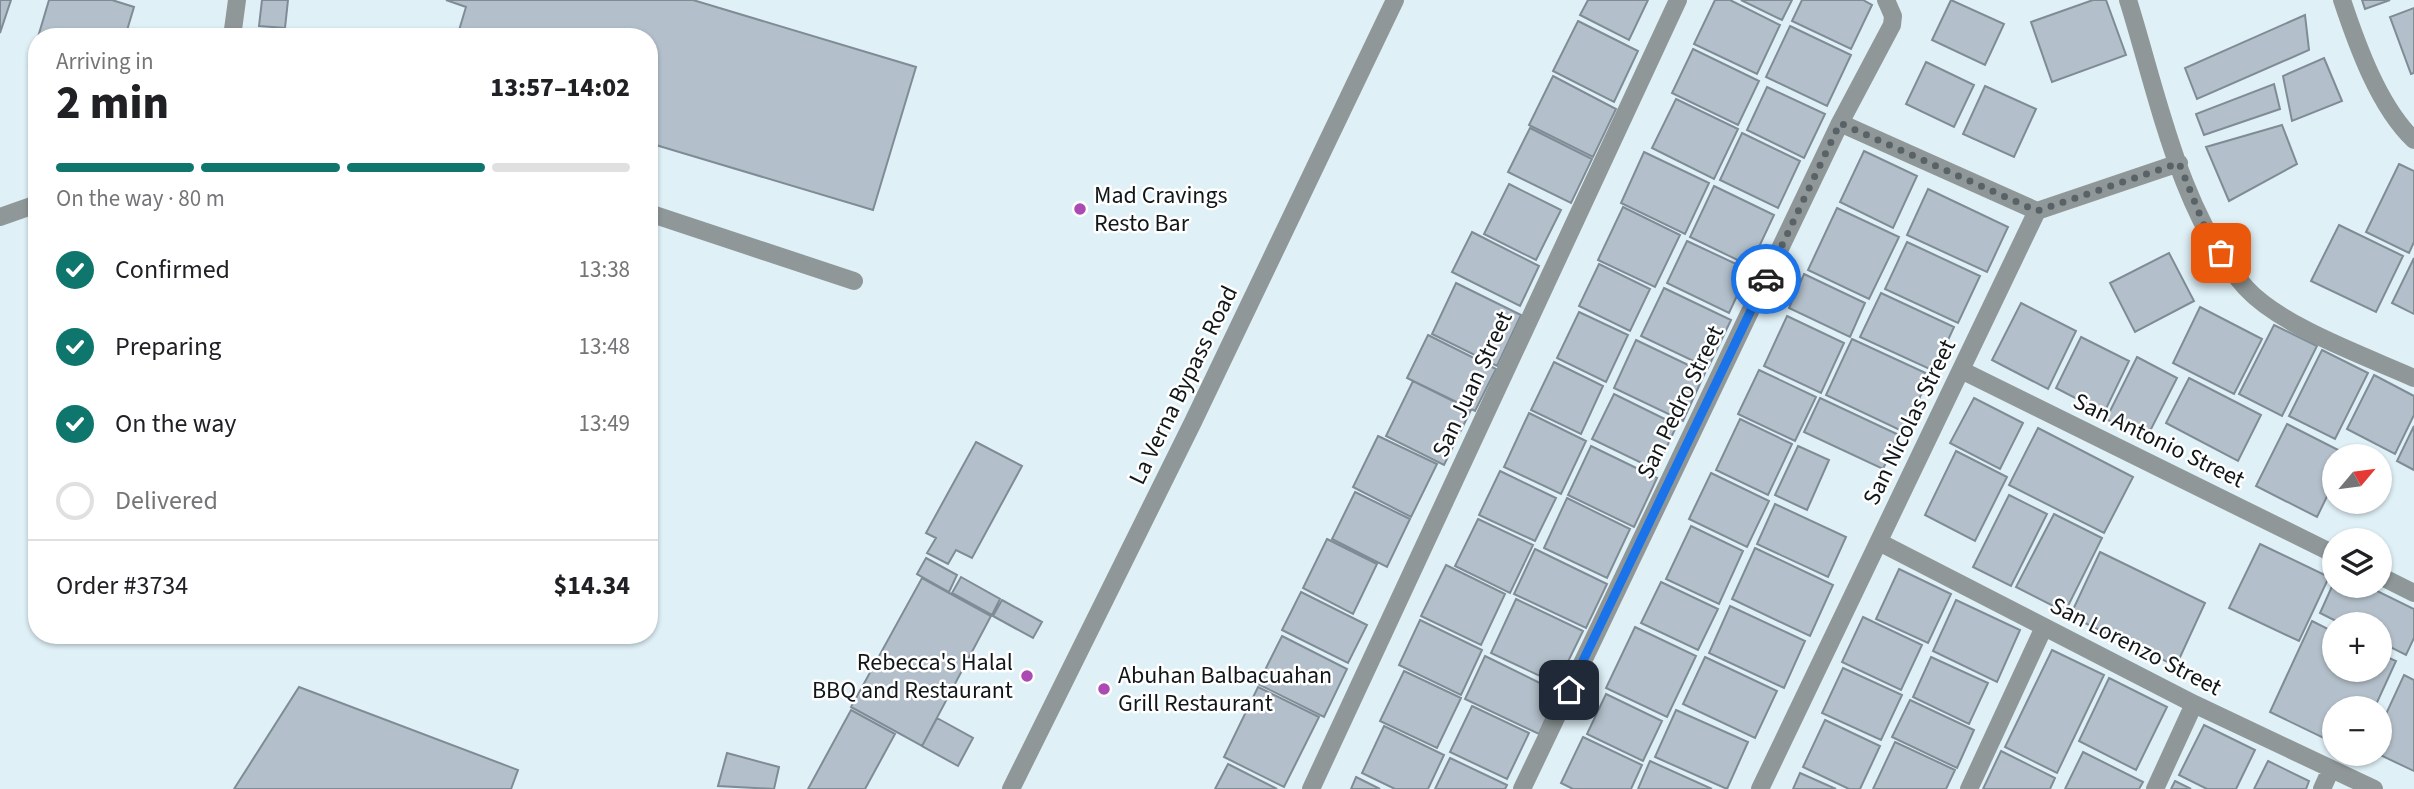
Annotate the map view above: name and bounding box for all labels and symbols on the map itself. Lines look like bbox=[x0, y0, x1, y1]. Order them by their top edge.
place label: Mad Cravings Resto Bar bbox=[1094, 178, 1228, 241]
marker: Mad Cravings Resto Bar bbox=[1072, 201, 1088, 217]
pin bbox=[2191, 223, 2251, 283]
courier bbox=[1731, 244, 1801, 314]
street label: La Verna Bypass Road bbox=[1120, 280, 1247, 491]
street label: San Juan Street bbox=[1423, 305, 1522, 463]
street label: San Pedro Street bbox=[1628, 319, 1733, 485]
street label: San Nicolas Street bbox=[1854, 333, 1965, 511]
street label: San Antonio Street bbox=[2067, 384, 2250, 497]
north arrow bbox=[2322, 444, 2392, 514]
street label: San Lorenzo Street bbox=[2044, 588, 2228, 705]
place label: Rebecca's Halal BBQ and Restaurant bbox=[812, 645, 1013, 708]
place label: Abuhan Balbacuahan Grill Restaurant bbox=[1118, 658, 1332, 721]
pin bbox=[1539, 660, 1599, 720]
marker: Rebecca's Halal BBQ and Restaurant bbox=[1019, 668, 1035, 684]
marker: Abuhan Balbacuahan Grill Restaurant bbox=[1096, 681, 1112, 697]

